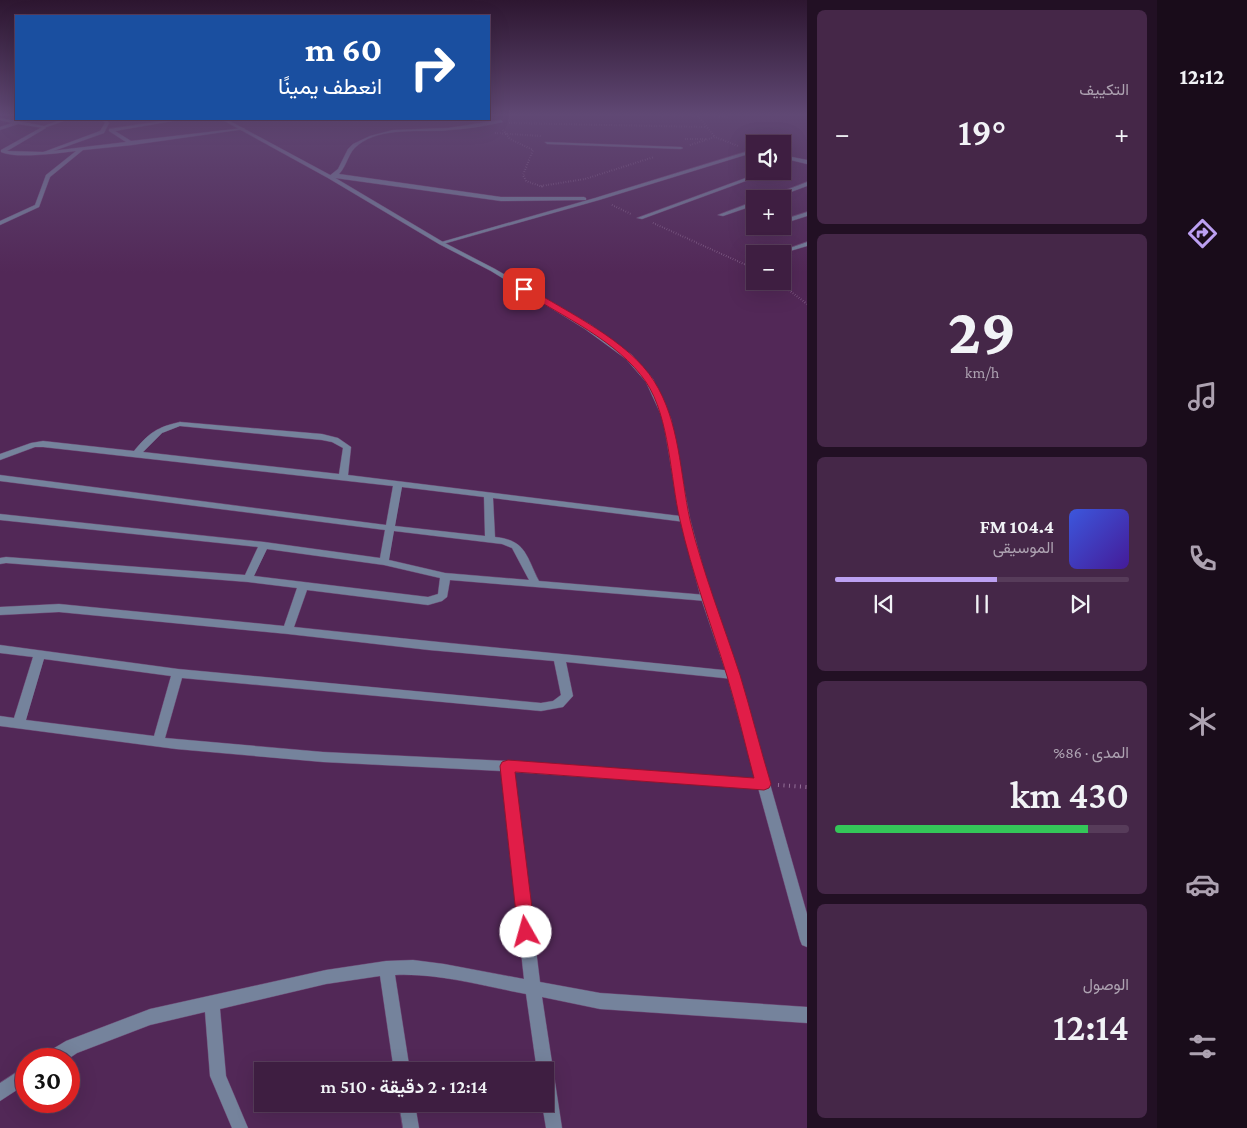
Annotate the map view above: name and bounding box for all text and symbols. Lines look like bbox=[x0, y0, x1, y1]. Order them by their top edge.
text: 60 m bbox=[305, 30, 382, 69]
icon: right bbox=[400, 35, 465, 100]
text: 12:12 bbox=[1180, 64, 1225, 89]
text: انعطف يمينًا bbox=[278, 74, 382, 99]
text: التكييف bbox=[1079, 81, 1129, 98]
text: 19° bbox=[958, 111, 1006, 153]
text: − bbox=[835, 118, 850, 149]
text: + bbox=[1114, 118, 1129, 149]
map controls bbox=[746, 135, 791, 290]
button: sound bbox=[746, 135, 791, 180]
button: + bbox=[746, 190, 791, 235]
icon: directions bbox=[1185, 216, 1220, 251]
button: − bbox=[746, 245, 791, 290]
pin bbox=[503, 268, 545, 310]
icon: arrive bbox=[510, 275, 538, 303]
text: 29 bbox=[948, 295, 1016, 367]
text: km/h bbox=[965, 364, 999, 381]
icon: music bbox=[1185, 379, 1220, 414]
text: 104.4 FM bbox=[980, 516, 1054, 537]
text: الموسيقى bbox=[993, 539, 1054, 556]
icon: phone bbox=[1185, 541, 1220, 576]
icon: previous bbox=[870, 590, 898, 618]
icon: pause bbox=[968, 590, 996, 618]
icon: next bbox=[1066, 590, 1094, 618]
icon: climate bbox=[1185, 704, 1220, 739]
text: المدى · 86% bbox=[1053, 744, 1129, 761]
text: 430 km bbox=[1010, 774, 1129, 816]
icon: car bbox=[1185, 867, 1220, 902]
position arrow bbox=[499, 905, 551, 957]
text: الوصول bbox=[1083, 976, 1129, 993]
text: 12:14 bbox=[1053, 1006, 1129, 1048]
icon: filters bbox=[1185, 1029, 1220, 1064]
speed limit sign: 30 bbox=[15, 1048, 80, 1113]
text: 12:14 · 2 دقيقة · 510 m bbox=[320, 1076, 488, 1097]

